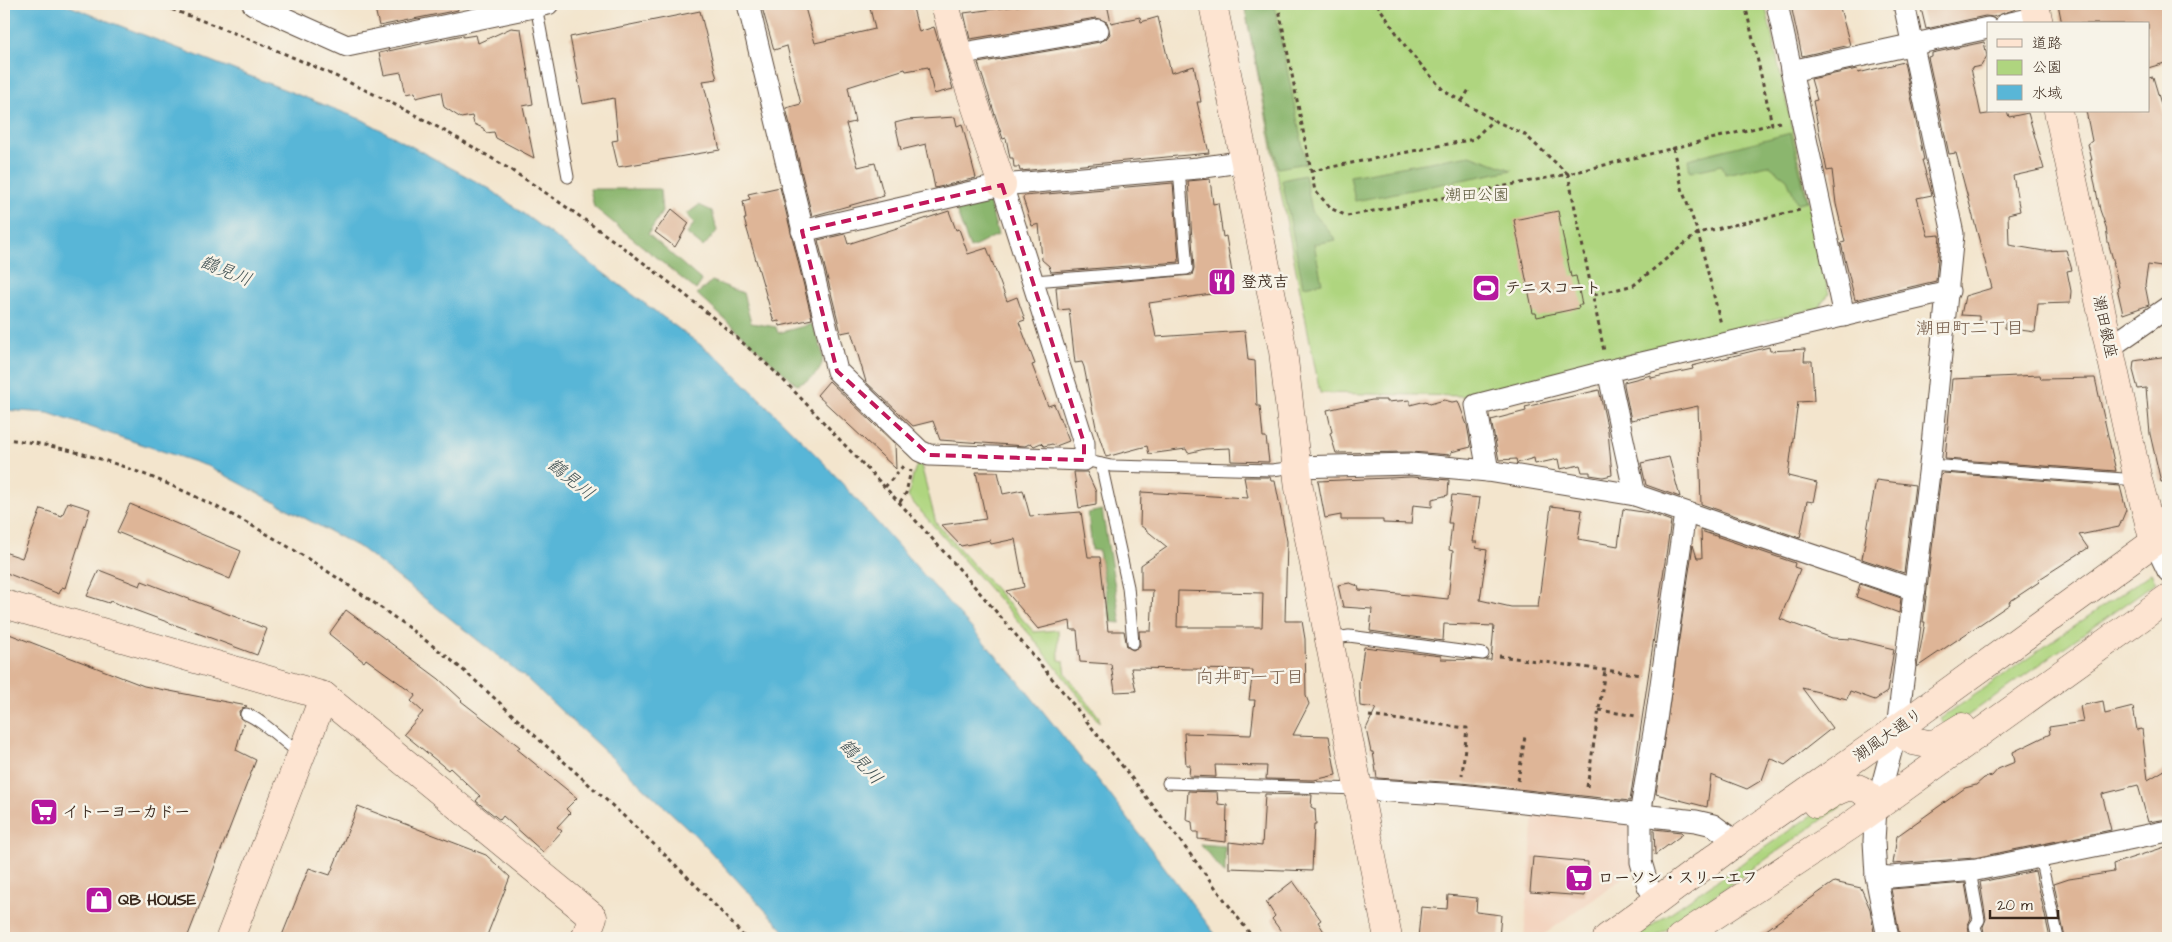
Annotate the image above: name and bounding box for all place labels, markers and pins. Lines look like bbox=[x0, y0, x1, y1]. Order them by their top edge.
restaurant icon: 登茂吉 bbox=[1207, 267, 1237, 297]
place label: 登茂吉 bbox=[1241, 271, 1289, 293]
sports icon: テニスコート bbox=[1471, 273, 1501, 303]
place label: テニスコート bbox=[1505, 277, 1601, 299]
supermarket icon: イトーヨーカドー bbox=[29, 797, 59, 827]
place label: イトーヨーカドー bbox=[63, 801, 190, 823]
supermarket icon: ローソン・スリーエフ bbox=[1564, 863, 1594, 893]
place label: ローソン・スリーエフ bbox=[1598, 867, 1758, 889]
shop icon: QB HOUSE bbox=[84, 885, 114, 915]
place label: QB HOUSE bbox=[118, 889, 197, 911]

